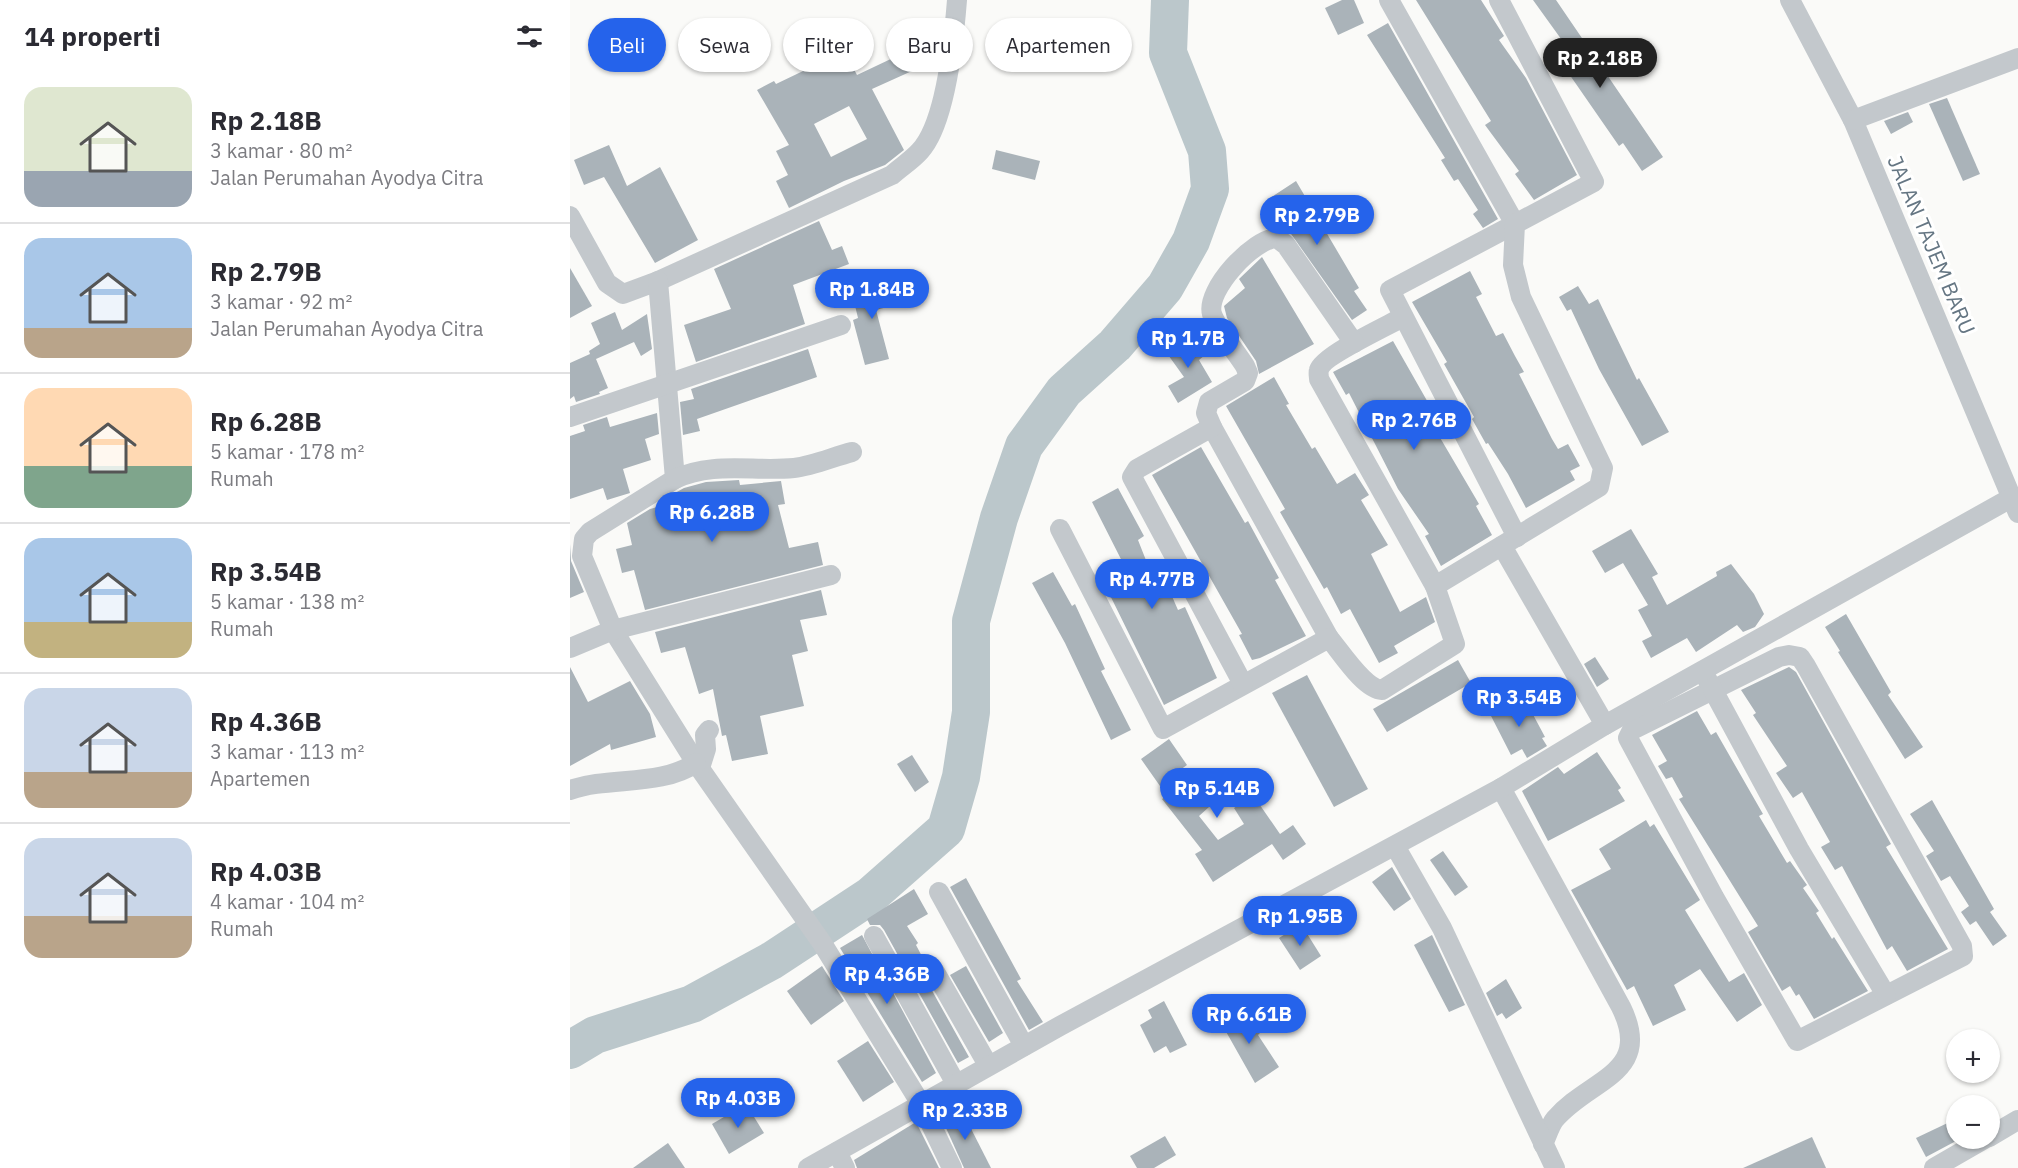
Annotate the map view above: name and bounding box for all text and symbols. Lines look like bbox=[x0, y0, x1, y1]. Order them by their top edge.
chip: Beli bbox=[588, 18, 666, 72]
chip: Sewa bbox=[678, 18, 771, 72]
chip: Filter bbox=[783, 18, 874, 72]
chip: Baru bbox=[886, 18, 973, 72]
chip: Apartemen bbox=[985, 18, 1132, 72]
text: 14 properti bbox=[24, 19, 161, 53]
icon: filters bbox=[513, 20, 546, 53]
pin: Rp 2.18B bbox=[1538, 38, 1662, 89]
text: Rp 2.18B bbox=[1557, 44, 1643, 71]
text: Rp 2.18B bbox=[210, 103, 322, 137]
icon: home bbox=[72, 111, 144, 183]
text: 3 kamar · 80 m² bbox=[210, 137, 352, 164]
street label: JALAN TAJEM BARU bbox=[1882, 151, 1982, 338]
text: Jalan Perumahan Ayodya Citra bbox=[210, 164, 483, 191]
pin: Rp 2.79B bbox=[1255, 195, 1379, 246]
text: Rp 2.79B bbox=[1274, 201, 1360, 228]
text: Rp 2.79B bbox=[210, 254, 322, 288]
icon: home bbox=[72, 262, 144, 334]
pin: Rp 1.84B bbox=[810, 269, 934, 320]
text: Rp 1.84B bbox=[829, 275, 915, 302]
text: 3 kamar · 92 m² bbox=[210, 288, 352, 315]
text: Jalan Perumahan Ayodya Citra bbox=[210, 315, 483, 342]
pin: Rp 1.7B bbox=[1133, 318, 1243, 369]
text: Rp 1.7B bbox=[1151, 324, 1225, 351]
pin: Rp 2.76B bbox=[1352, 400, 1476, 451]
text: Rp 6.28B bbox=[210, 404, 322, 438]
text: Rp 2.76B bbox=[1371, 406, 1457, 433]
icon: home bbox=[72, 412, 144, 484]
text: 5 kamar · 178 m² bbox=[210, 438, 364, 465]
text: Rumah bbox=[210, 465, 274, 492]
pin: Rp 6.28B bbox=[650, 492, 774, 543]
text: Rp 6.28B bbox=[669, 498, 755, 525]
text: Rp 3.54B bbox=[210, 554, 322, 588]
pin: Rp 4.77B bbox=[1090, 559, 1214, 610]
icon: home bbox=[72, 562, 144, 634]
text: Rp 4.77B bbox=[1109, 565, 1195, 592]
text: 5 kamar · 138 m² bbox=[210, 588, 364, 615]
text: Rumah bbox=[210, 615, 274, 642]
pin: Rp 3.54B bbox=[1457, 677, 1581, 728]
text: Rp 3.54B bbox=[1476, 683, 1562, 710]
text: Rp 4.36B bbox=[210, 704, 322, 738]
icon: home bbox=[72, 712, 144, 784]
text: 3 kamar · 113 m² bbox=[210, 738, 364, 765]
text: Apartemen bbox=[210, 765, 310, 792]
pin: Rp 5.14B bbox=[1155, 768, 1279, 819]
text: Rp 5.14B bbox=[1174, 774, 1260, 801]
text: Rp 4.03B bbox=[210, 854, 322, 888]
icon: home bbox=[72, 862, 144, 934]
text: 4 kamar · 104 m² bbox=[210, 888, 364, 915]
pin: Rp 1.95B bbox=[1238, 896, 1362, 947]
text: Rp 1.95B bbox=[1257, 902, 1343, 929]
text: Rumah bbox=[210, 915, 274, 942]
pin: Rp 4.36B bbox=[825, 954, 949, 1005]
text: Rp 4.36B bbox=[844, 960, 930, 987]
pin: Rp 6.61B bbox=[1187, 994, 1311, 1045]
text: Rp 6.61B bbox=[1206, 1000, 1292, 1027]
map controls bbox=[1946, 1029, 2000, 1149]
button: + bbox=[1946, 1029, 2000, 1083]
pin: Rp 4.03B bbox=[676, 1078, 800, 1129]
text: Rp 4.03B bbox=[695, 1084, 781, 1111]
pin: Rp 2.33B bbox=[903, 1090, 1027, 1141]
button: − bbox=[1946, 1095, 2000, 1149]
text: Rp 2.33B bbox=[922, 1096, 1008, 1123]

